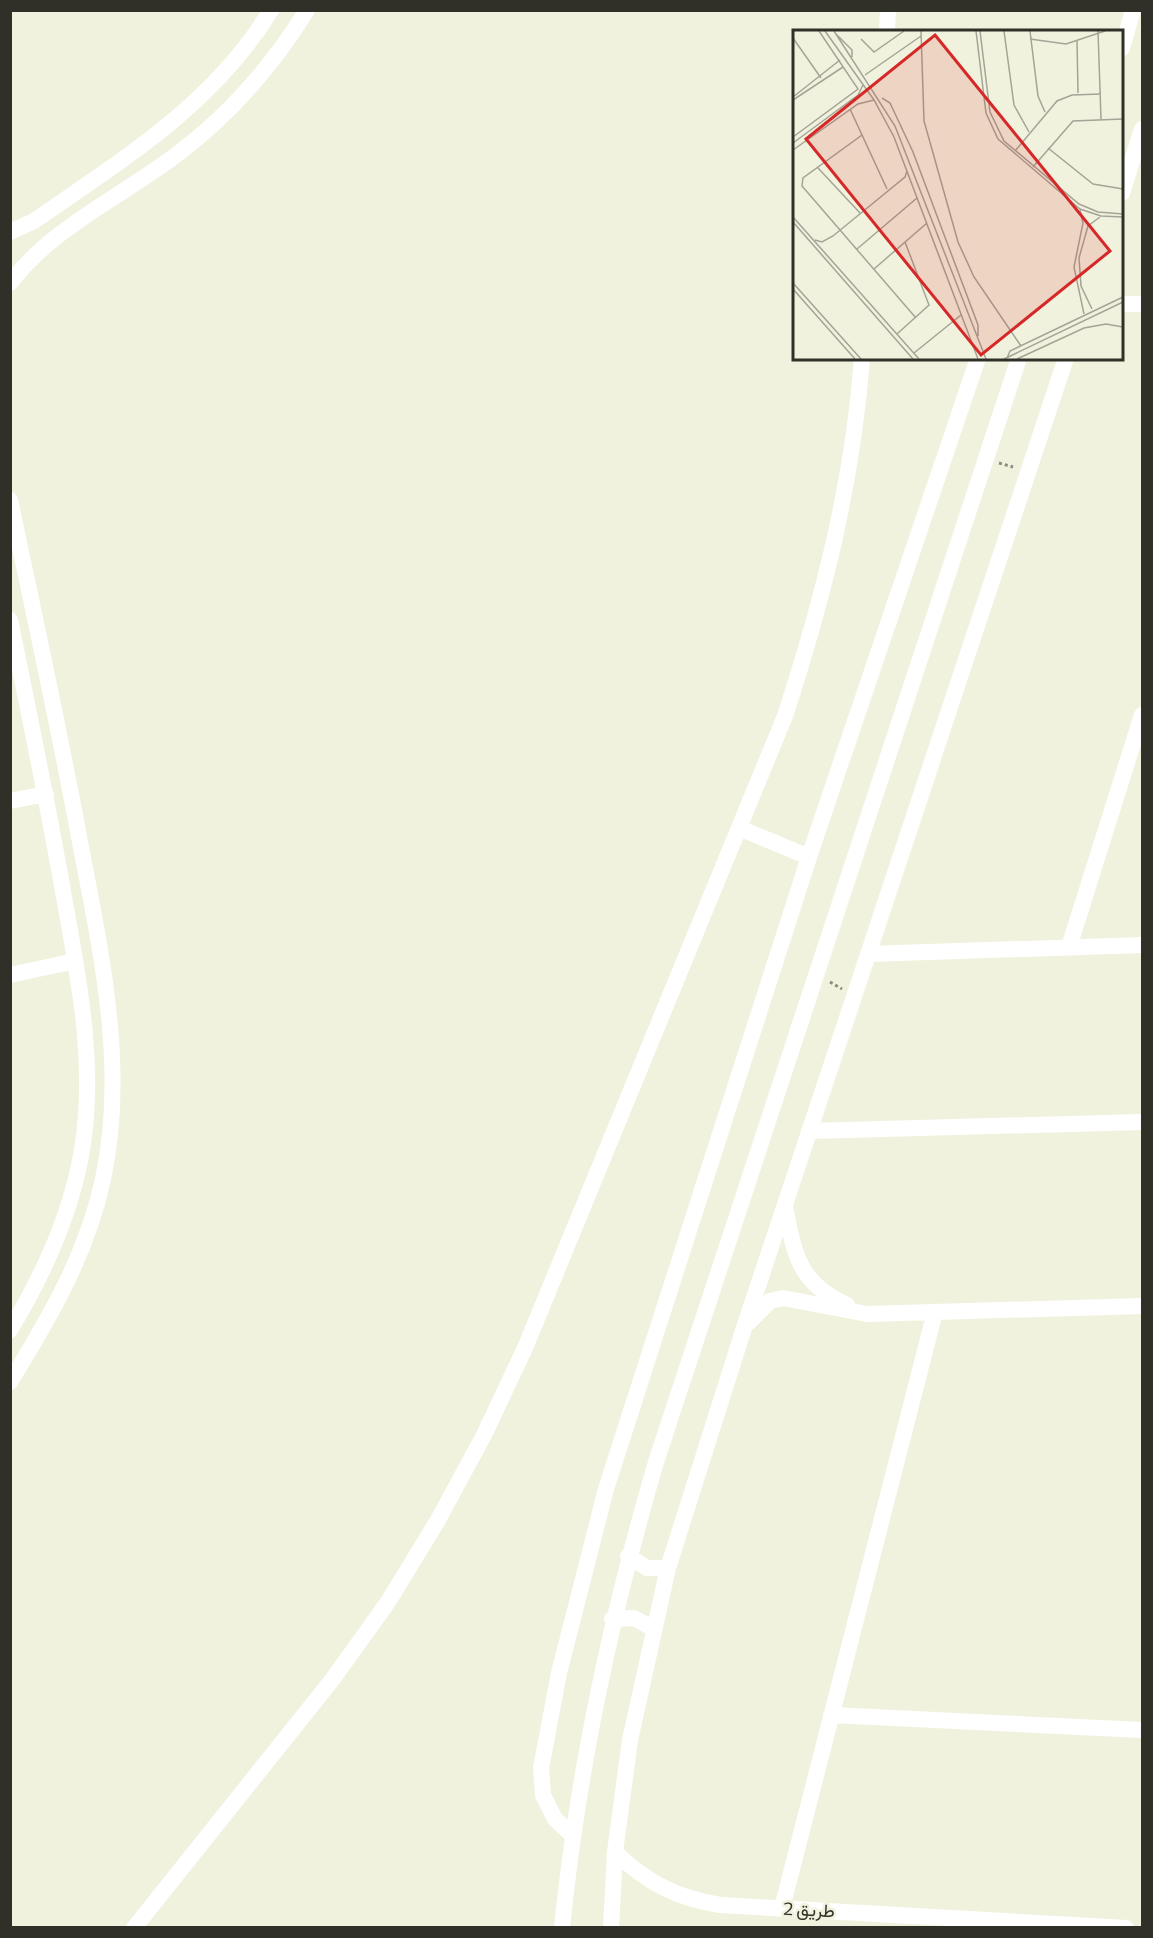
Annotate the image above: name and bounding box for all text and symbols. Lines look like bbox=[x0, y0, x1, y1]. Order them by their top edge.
inset map bbox=[793, 30, 1123, 360]
street label: طريق 2 bbox=[783, 1897, 835, 1922]

